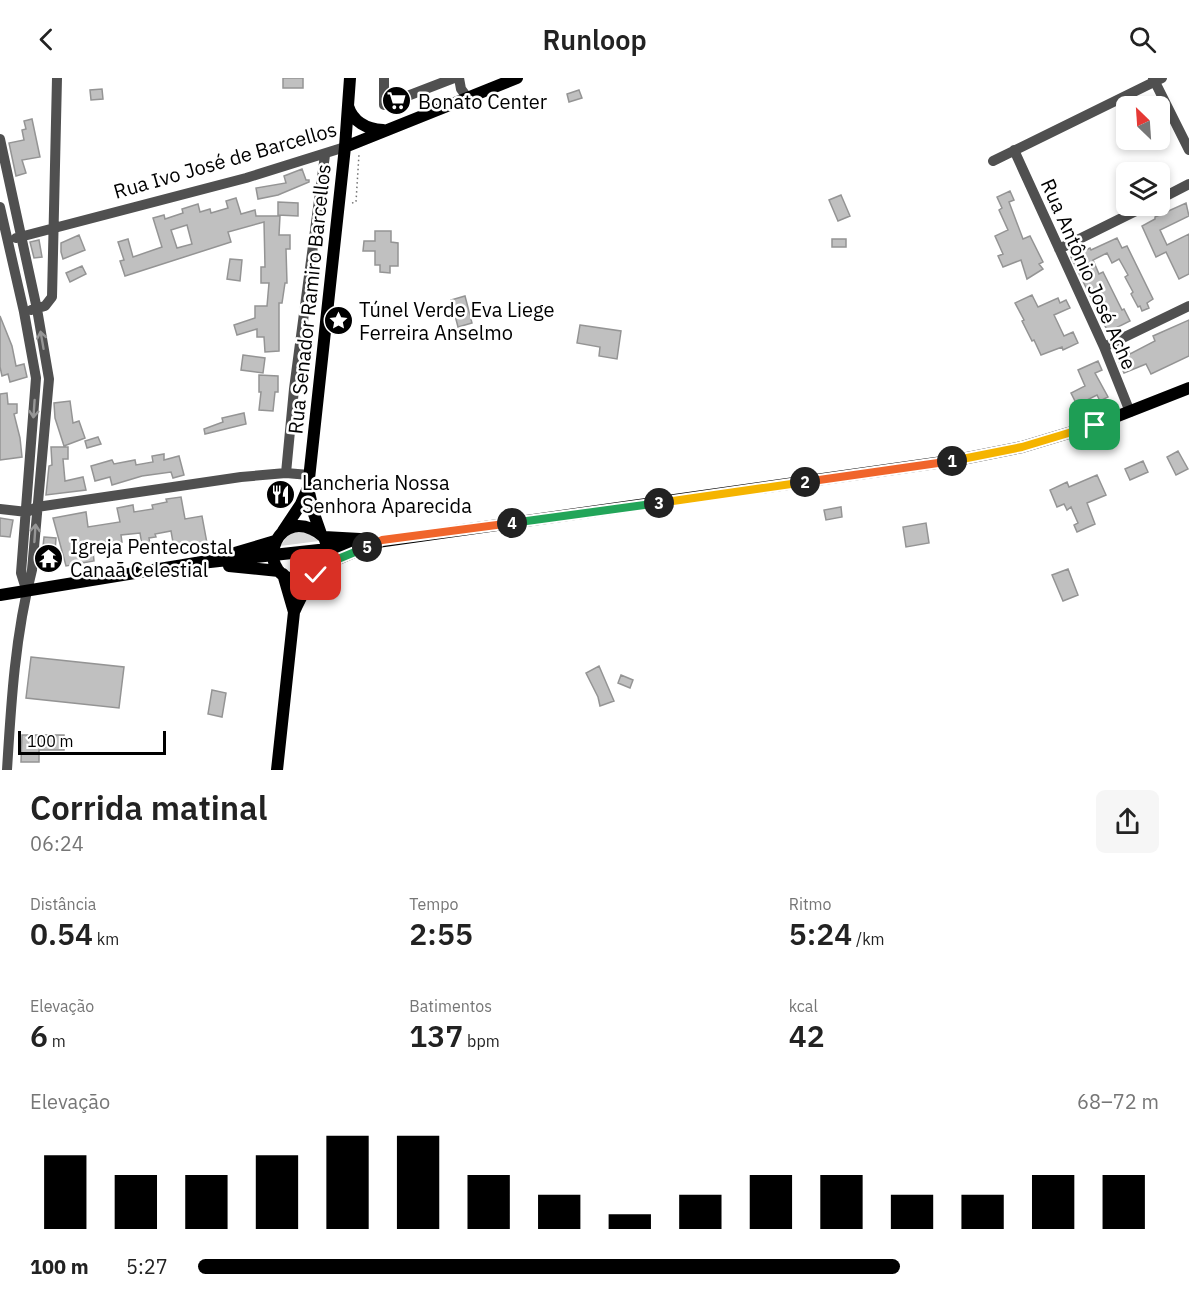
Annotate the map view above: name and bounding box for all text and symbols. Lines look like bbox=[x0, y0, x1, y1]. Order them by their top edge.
text: Runloop bbox=[542, 22, 647, 57]
icon: back bbox=[30, 23, 63, 56]
icon: search bbox=[1126, 23, 1159, 56]
supermarket icon: Bonato Center bbox=[381, 85, 413, 117]
place label: Bonato Center bbox=[418, 88, 547, 115]
north arrow bbox=[1116, 96, 1170, 150]
map controls bbox=[1116, 96, 1170, 216]
street label: Rua Ivo José de Barcellos bbox=[110, 115, 340, 205]
button: layers bbox=[1116, 162, 1170, 216]
street label: Rua Senador Ramiro Barcellos bbox=[281, 163, 337, 435]
street label: Rua Antônio José Ache bbox=[1035, 174, 1143, 374]
place label: Túnel Verde Eva Liege Ferreira Anselmo bbox=[359, 296, 555, 346]
place icon: Túnel Verde Eva Liege Ferreira Anselmo bbox=[322, 304, 354, 336]
one-way arrow bbox=[36, 330, 47, 350]
one-way arrow bbox=[28, 399, 39, 419]
pin bbox=[1069, 399, 1120, 450]
icon: arrive bbox=[1078, 408, 1111, 441]
pin: 1 bbox=[937, 446, 967, 476]
text: 1 bbox=[947, 451, 957, 471]
pin: 2 bbox=[790, 467, 820, 497]
place label: Lancheria Nossa Senhora Aparecida bbox=[302, 469, 472, 519]
text: 2 bbox=[800, 472, 810, 492]
restaurant icon: Lancheria Nossa Senhora Aparecida bbox=[265, 478, 297, 510]
pin: 3 bbox=[644, 488, 674, 518]
text: 3 bbox=[654, 493, 664, 513]
pin: 4 bbox=[497, 508, 527, 538]
text: 4 bbox=[507, 513, 517, 533]
one-way arrow bbox=[30, 524, 41, 544]
pin: 5 bbox=[352, 532, 382, 562]
place label: Igreja Pentecostal Canaã Celestial bbox=[70, 533, 233, 583]
text: 5 bbox=[362, 537, 372, 557]
temple icon: Igreja Pentecostal Canaã Celestial bbox=[33, 542, 65, 574]
pin bbox=[290, 549, 341, 600]
icon: check bbox=[299, 558, 332, 591]
scale bar bbox=[18, 728, 166, 756]
text: 100 m bbox=[27, 731, 74, 751]
text: Corrida matinal bbox=[30, 786, 267, 829]
button: share bbox=[1096, 790, 1159, 853]
text: 06:24 bbox=[30, 830, 84, 857]
text: Distância bbox=[30, 894, 96, 914]
text: Tempo bbox=[409, 894, 458, 914]
text: Ritmo bbox=[789, 894, 831, 914]
text: 0.54 bbox=[30, 914, 93, 953]
text: 2:55 bbox=[409, 914, 473, 953]
text: 5:24 bbox=[789, 914, 852, 953]
text: km bbox=[93, 929, 119, 949]
text: /km bbox=[852, 929, 885, 949]
text: Elevação bbox=[30, 996, 94, 1016]
text: Batimentos bbox=[409, 996, 492, 1016]
text: kcal bbox=[789, 996, 818, 1016]
text: 6 bbox=[30, 1016, 48, 1055]
text: 137 bbox=[409, 1016, 463, 1055]
text: 42 bbox=[789, 1016, 825, 1055]
text: m bbox=[48, 1031, 66, 1051]
text: bpm bbox=[463, 1031, 500, 1051]
text: Elevação bbox=[30, 1088, 110, 1115]
text: 68–72 m bbox=[1077, 1088, 1159, 1115]
text: 100 m bbox=[30, 1253, 89, 1280]
text: 5:27 bbox=[126, 1253, 168, 1280]

